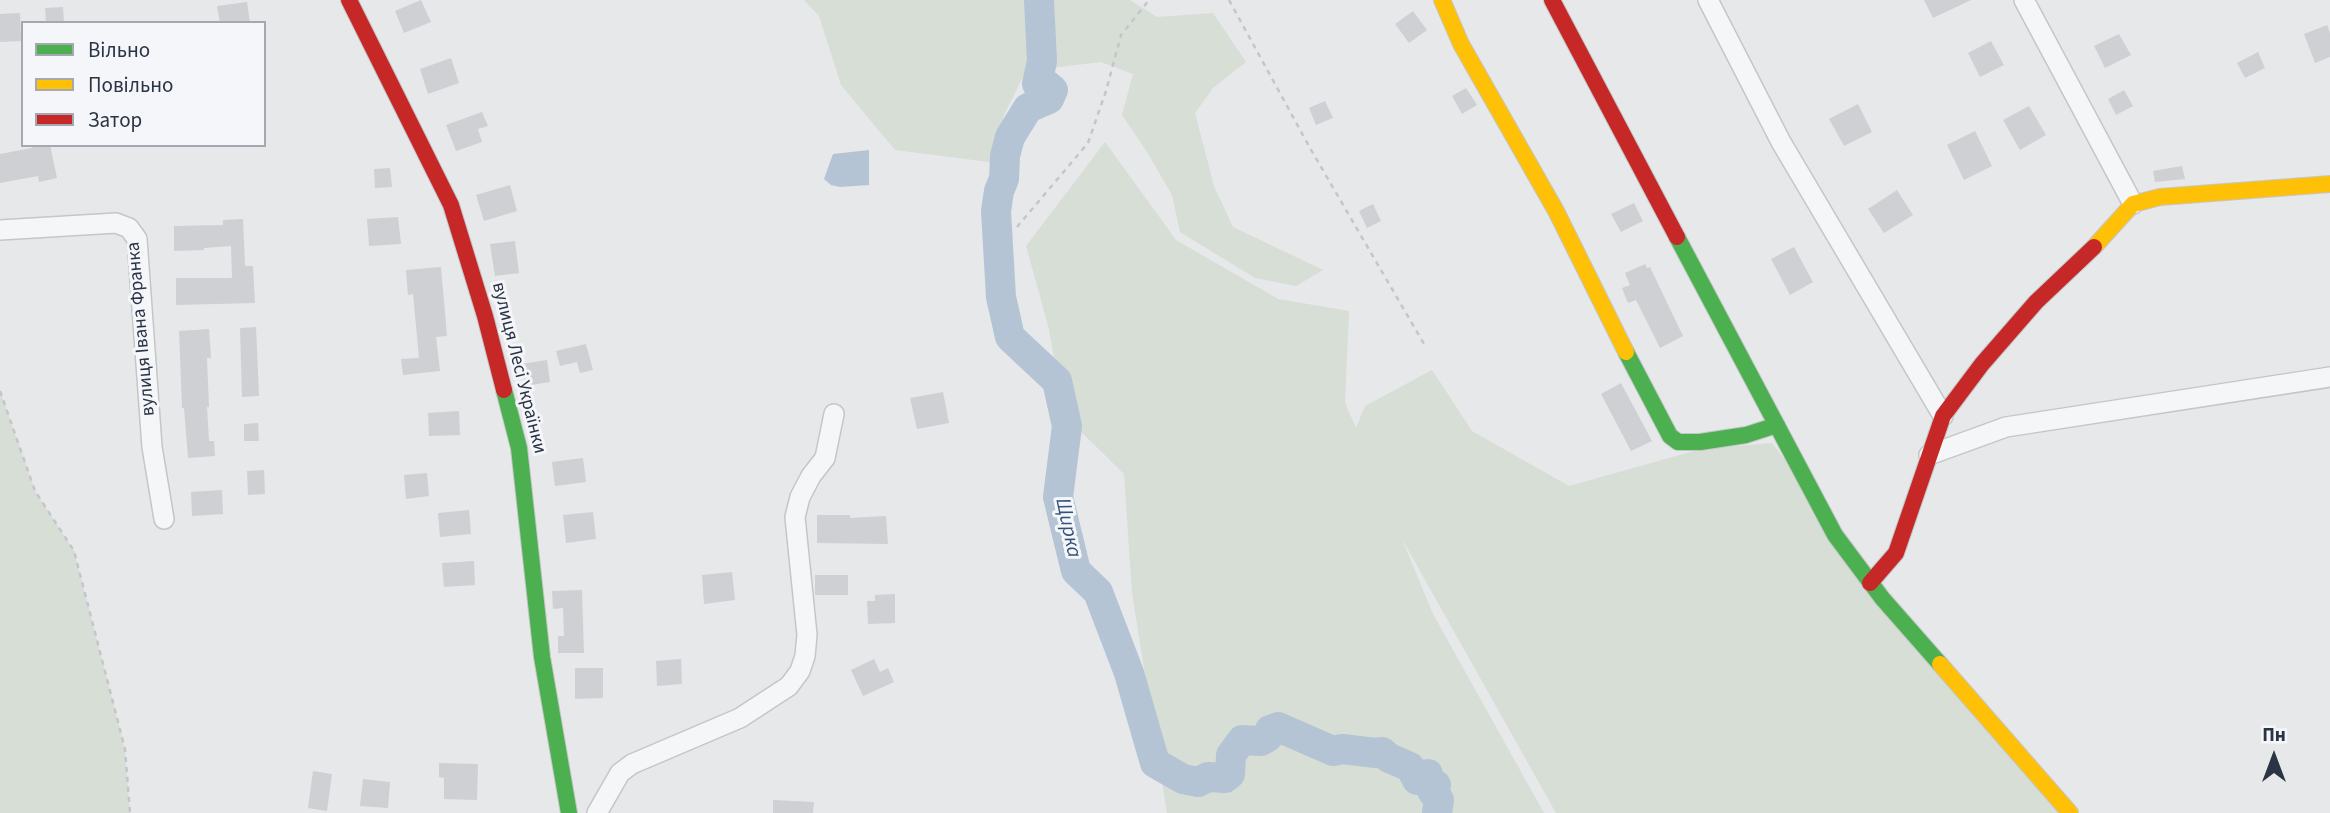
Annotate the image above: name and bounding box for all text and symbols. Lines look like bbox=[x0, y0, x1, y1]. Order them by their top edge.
legend bbox=[21, 21, 266, 147]
text: Вільно bbox=[88, 35, 150, 65]
text: Повільно bbox=[88, 70, 173, 100]
text: Затор bbox=[88, 105, 142, 135]
street label: вулиця Івана Франка bbox=[123, 241, 161, 417]
street label: вулиця Лесі Українки bbox=[486, 280, 550, 456]
water label: Щирка bbox=[1048, 496, 1086, 560]
north arrow bbox=[2239, 722, 2309, 792]
text: Пн bbox=[2262, 722, 2286, 749]

